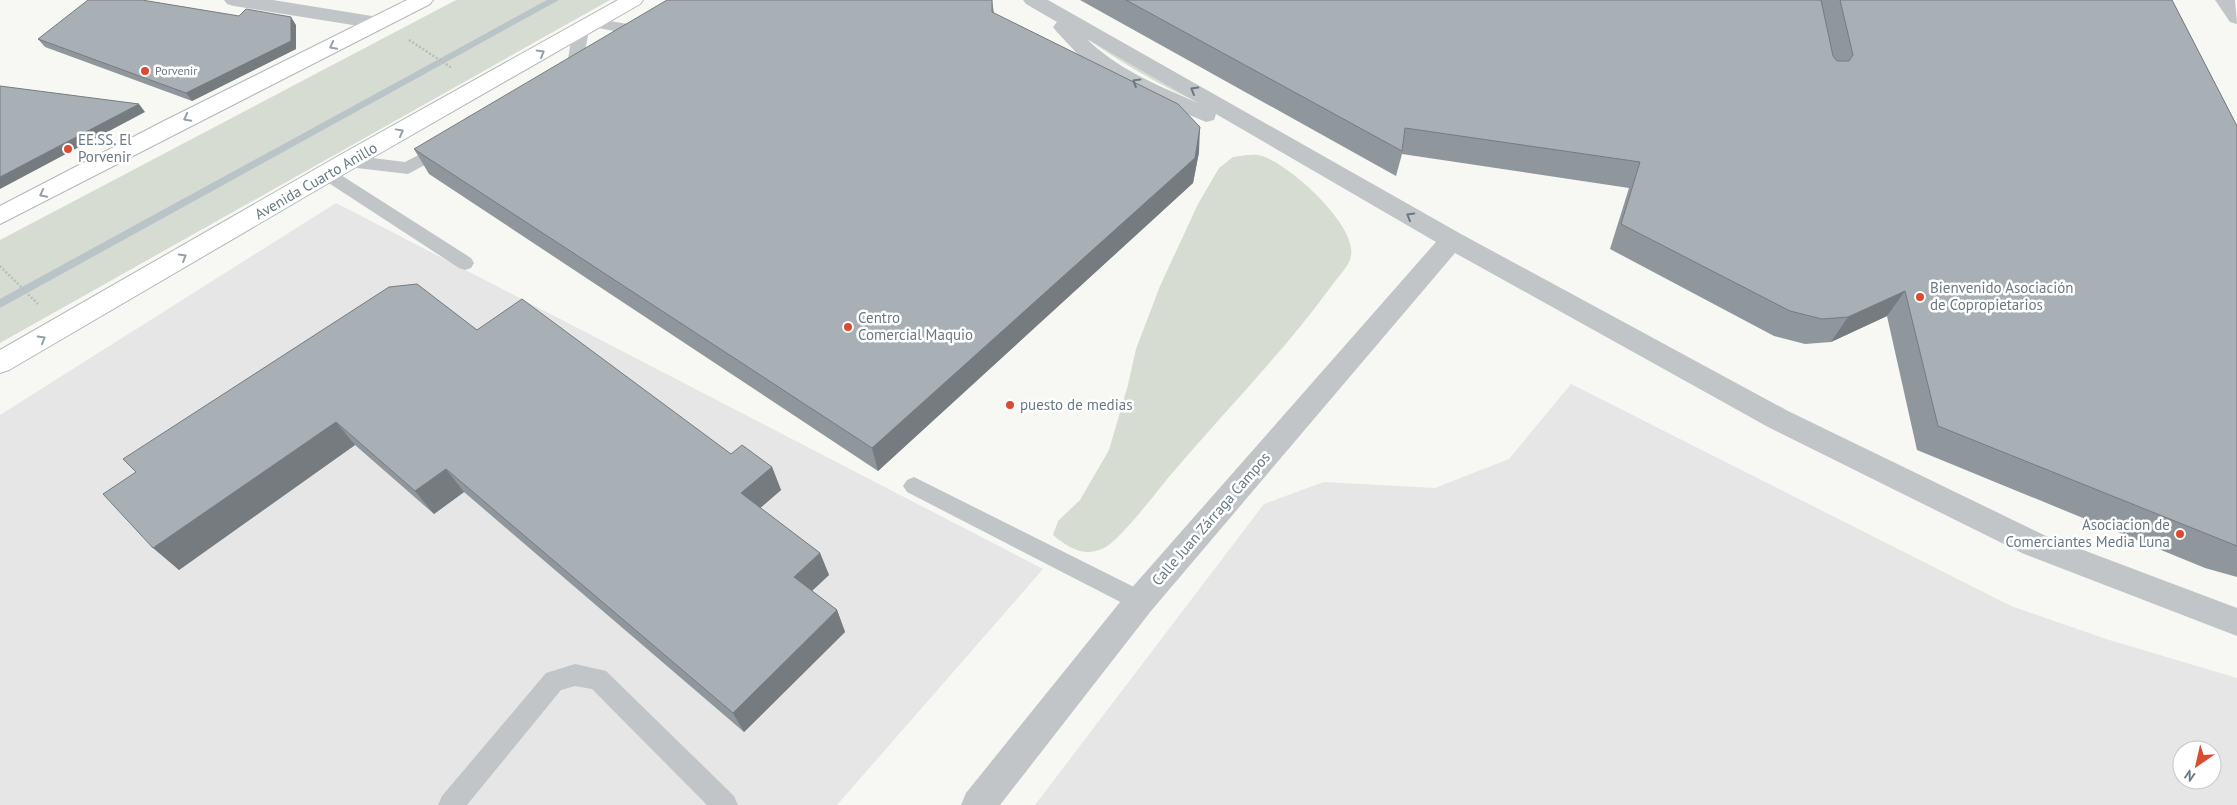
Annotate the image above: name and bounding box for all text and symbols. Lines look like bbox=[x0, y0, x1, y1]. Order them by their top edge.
one-way arrow bbox=[329, 40, 338, 50]
one-way arrow bbox=[536, 49, 545, 59]
place label: Porvenir bbox=[155, 63, 197, 78]
marker: Porvenir bbox=[139, 65, 151, 77]
one-way arrow bbox=[1132, 79, 1141, 89]
one-way arrow bbox=[1190, 87, 1199, 97]
one-way arrow bbox=[183, 112, 192, 122]
one-way arrow bbox=[394, 129, 403, 139]
place label: EE.SS. El Porvenir bbox=[78, 130, 132, 166]
street label: Avenida Cuarto Anillo bbox=[251, 138, 380, 223]
marker: EE.SS. El Porvenir bbox=[62, 143, 74, 155]
one-way arrow bbox=[39, 188, 48, 198]
one-way arrow bbox=[1406, 212, 1415, 222]
one-way arrow bbox=[178, 254, 187, 264]
place label: Bienvenido Asociación de Copropietarios bbox=[1930, 278, 2074, 314]
marker: Bienvenido Asociación de Copropietarios bbox=[1914, 291, 1926, 303]
place label: Centro Comercial Maquio bbox=[858, 308, 973, 344]
marker: Centro Comercial Maquio bbox=[842, 321, 854, 333]
one-way arrow bbox=[37, 335, 46, 345]
place label: puesto de medias bbox=[1020, 395, 1132, 414]
marker: puesto de medias bbox=[1004, 399, 1016, 411]
street label: Calle Juan Zárraga Campos bbox=[1147, 448, 1274, 589]
place label: Asociacion de Comerciantes Media Luna bbox=[2006, 515, 2170, 551]
marker: Asociacion de Comerciantes Media Luna bbox=[2174, 528, 2186, 540]
north arrow bbox=[2172, 740, 2222, 790]
text: N bbox=[2181, 766, 2199, 786]

